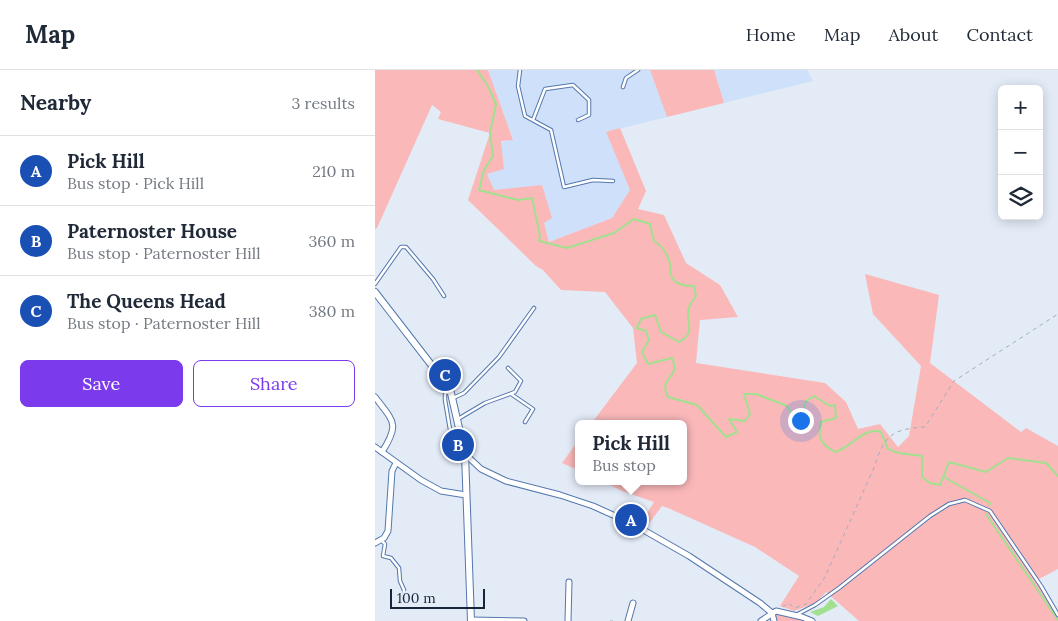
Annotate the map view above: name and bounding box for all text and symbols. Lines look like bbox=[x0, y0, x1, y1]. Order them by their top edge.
text: Map bbox=[25, 19, 75, 50]
text: Home bbox=[746, 23, 796, 46]
text: Map bbox=[824, 23, 860, 46]
text: About bbox=[888, 23, 938, 46]
text: Contact bbox=[966, 23, 1033, 46]
map controls bbox=[998, 85, 1043, 220]
button: + bbox=[998, 85, 1043, 130]
text: Nearby bbox=[20, 89, 91, 116]
text: 3 results bbox=[291, 93, 355, 113]
button: − bbox=[998, 130, 1043, 175]
text: Pick Hill bbox=[67, 149, 145, 173]
text: A bbox=[31, 161, 41, 181]
text: 210 m bbox=[312, 161, 355, 181]
text: Bus stop · Pick Hill bbox=[67, 173, 204, 193]
button: layers bbox=[998, 175, 1043, 220]
text: Paternoster House bbox=[67, 219, 237, 243]
text: B bbox=[31, 231, 41, 251]
text: 360 m bbox=[308, 231, 355, 251]
text: Bus stop · Paternoster Hill bbox=[67, 243, 261, 263]
text: The Queens Head bbox=[67, 289, 226, 313]
text: C bbox=[30, 301, 42, 321]
text: 380 m bbox=[309, 301, 355, 321]
text: Bus stop · Paternoster Hill bbox=[67, 313, 261, 333]
pin: C bbox=[429, 356, 461, 394]
button: Save bbox=[20, 360, 183, 407]
button: Share bbox=[193, 360, 355, 407]
your location bbox=[788, 408, 814, 434]
popup bbox=[575, 420, 687, 485]
pin: B bbox=[442, 426, 474, 464]
text: Pick Hill bbox=[592, 431, 670, 455]
text: Bus stop bbox=[592, 455, 656, 475]
pin: A bbox=[615, 501, 647, 539]
scale bar bbox=[390, 586, 485, 609]
text: 100 m bbox=[397, 589, 436, 607]

